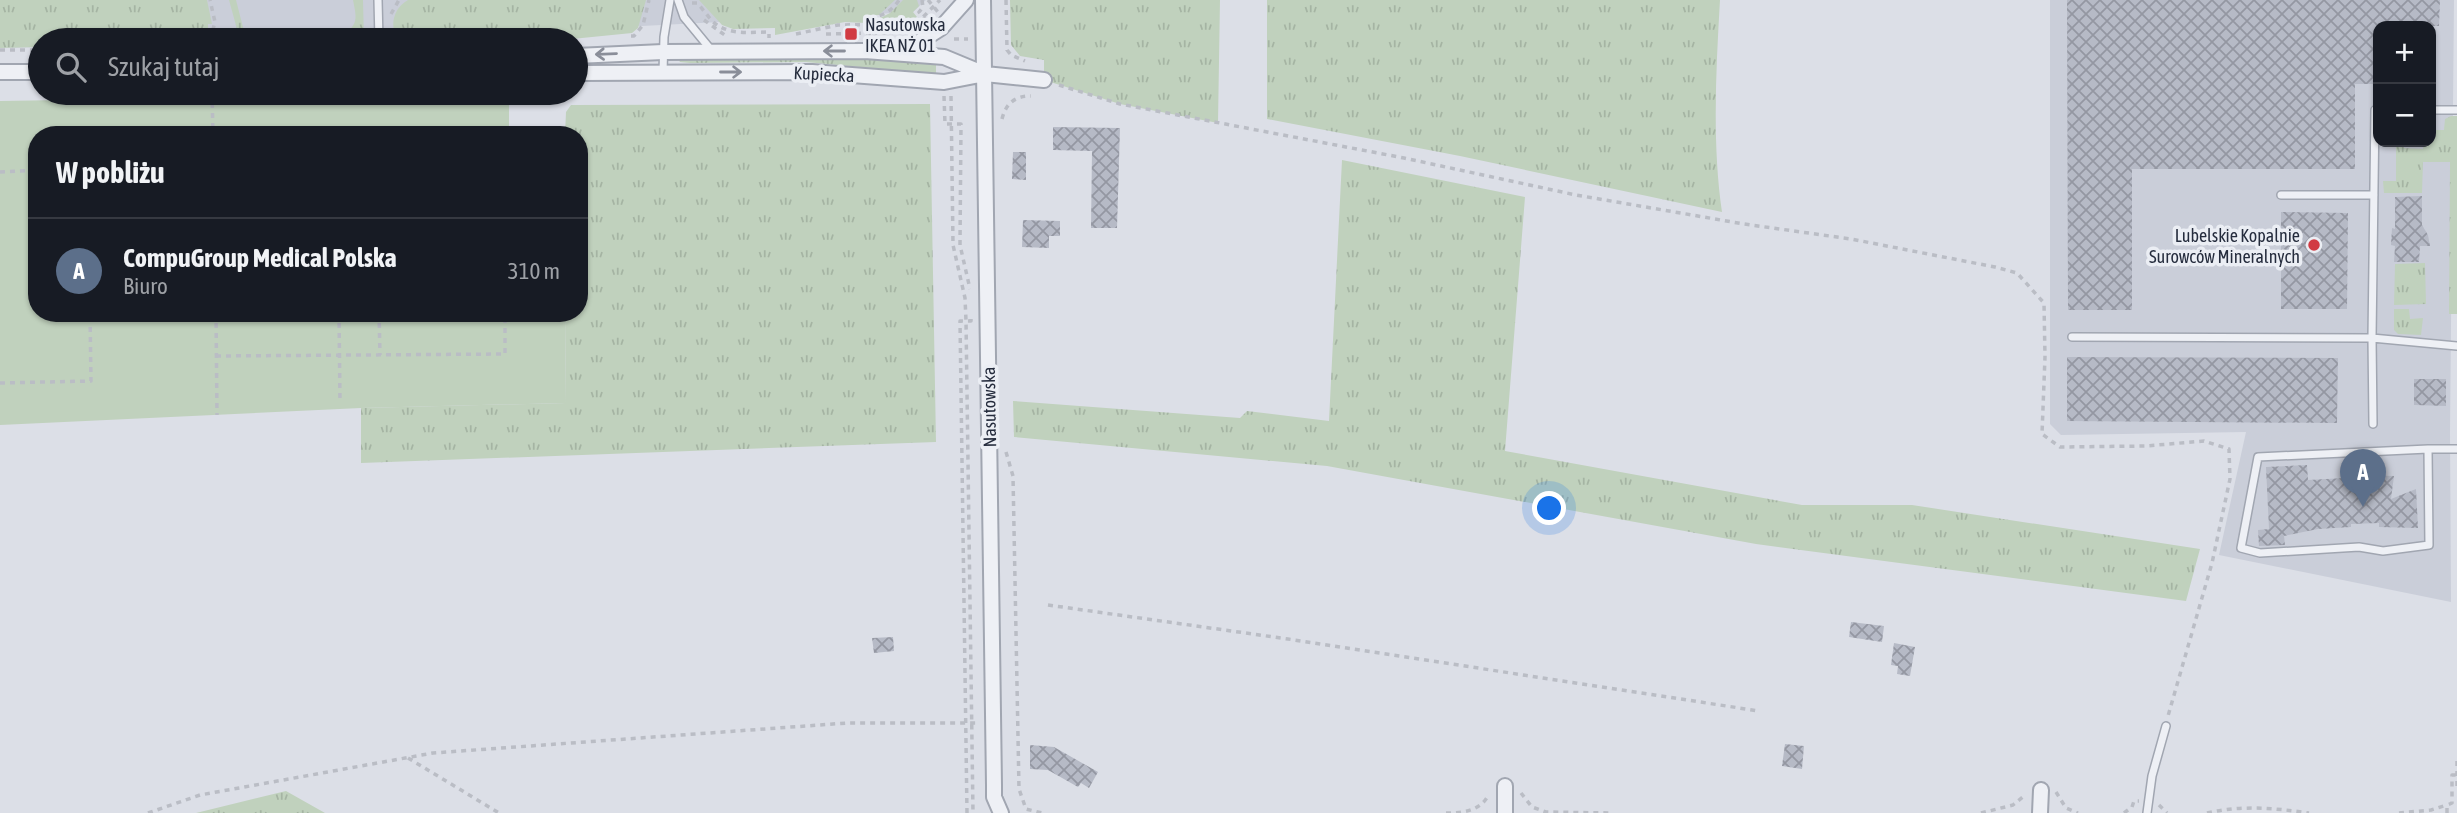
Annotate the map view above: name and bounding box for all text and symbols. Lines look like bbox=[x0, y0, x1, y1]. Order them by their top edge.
place label: Nasutowska IKEA NŻ 01 bbox=[865, 14, 946, 56]
map controls bbox=[2373, 21, 2436, 147]
button: + bbox=[2373, 21, 2436, 84]
marker: Nasutowska IKEA NŻ 01 bbox=[843, 26, 859, 42]
search box bbox=[28, 28, 588, 105]
one-way arrow bbox=[822, 44, 845, 58]
icon: search bbox=[52, 48, 90, 86]
one-way arrow bbox=[595, 48, 618, 61]
text: Szukaj tutaj bbox=[108, 52, 220, 82]
street label: Kupiecka bbox=[793, 62, 855, 86]
one-way arrow bbox=[719, 65, 742, 79]
button: − bbox=[2373, 84, 2436, 147]
text: W pobliżu bbox=[56, 155, 165, 189]
place label: Lubelskie Kopalnie Surowców Mineralnych bbox=[2149, 225, 2300, 267]
marker: Lubelskie Kopalnie Surowców Mineralnych bbox=[2306, 237, 2322, 253]
text: CompuGroup Medical Polska bbox=[123, 243, 397, 273]
text: A bbox=[73, 258, 85, 284]
text: 310 m bbox=[508, 258, 560, 284]
text: Biuro bbox=[123, 273, 168, 299]
street label: Nasutowska bbox=[978, 366, 1000, 448]
pin: A bbox=[2340, 449, 2386, 507]
your location bbox=[1532, 491, 1566, 525]

